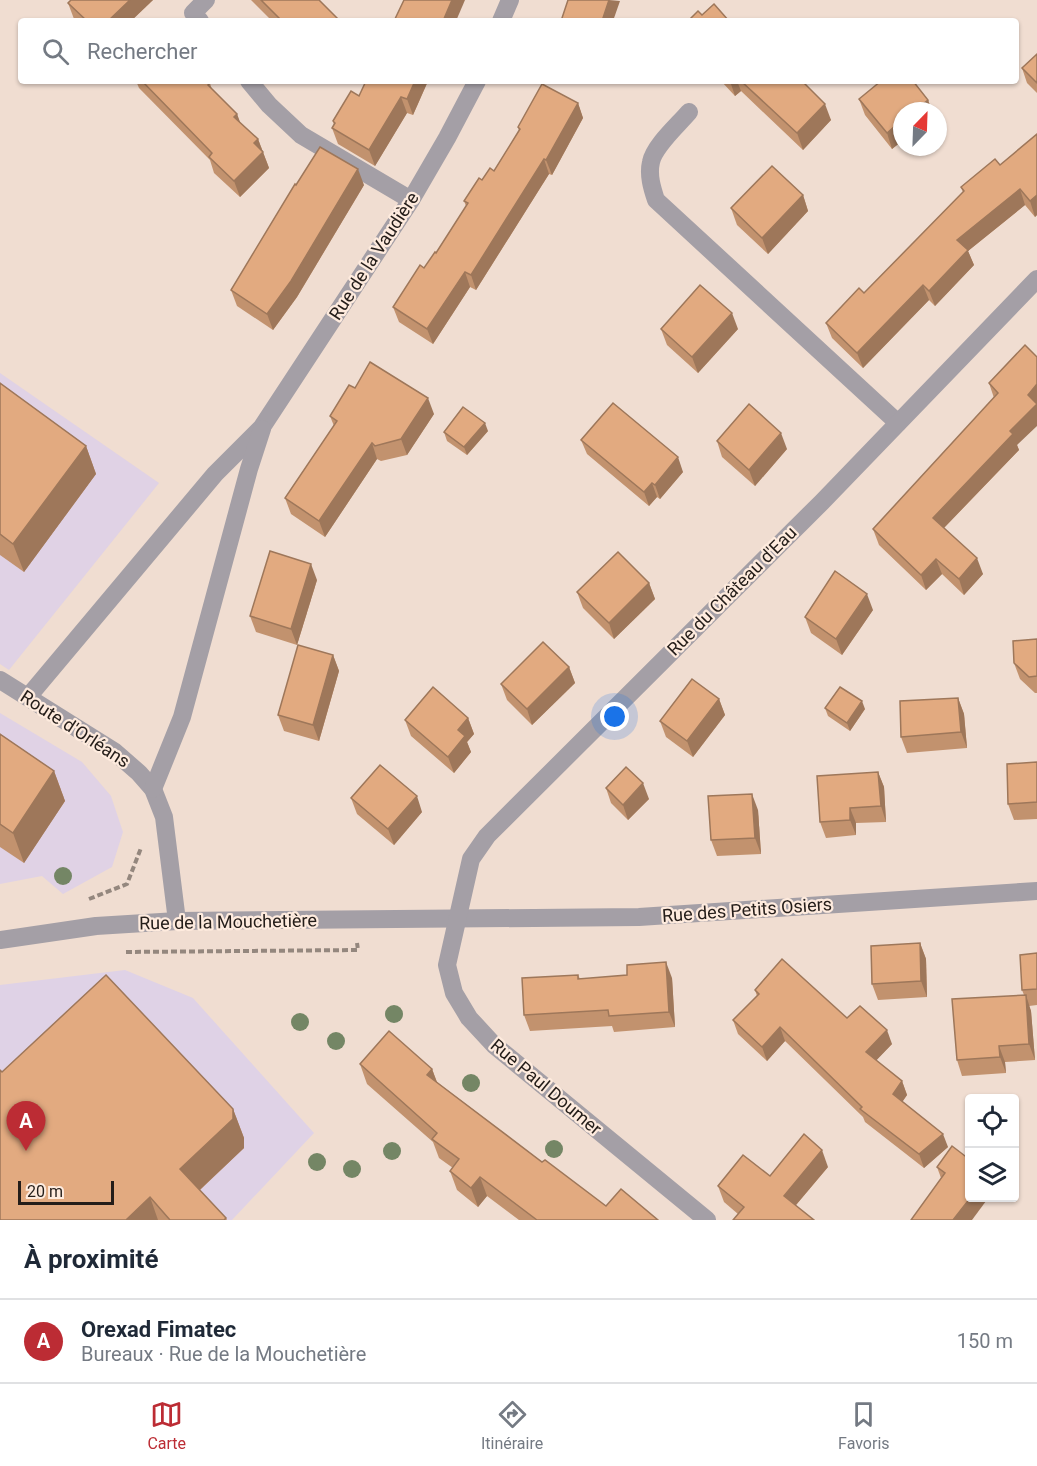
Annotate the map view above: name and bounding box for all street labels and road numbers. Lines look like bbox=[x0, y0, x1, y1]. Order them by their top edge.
street label: Rue de la Vaudière bbox=[324, 188, 423, 324]
street label: Rue du Château d'Eau bbox=[663, 522, 801, 660]
street label: Route d'Orléans bbox=[17, 685, 134, 772]
street label: Rue des Petits Osiers bbox=[661, 893, 833, 926]
street label: Rue de la Mouchetière bbox=[139, 909, 317, 934]
street label: Rue Paul Doumer bbox=[487, 1034, 606, 1139]

